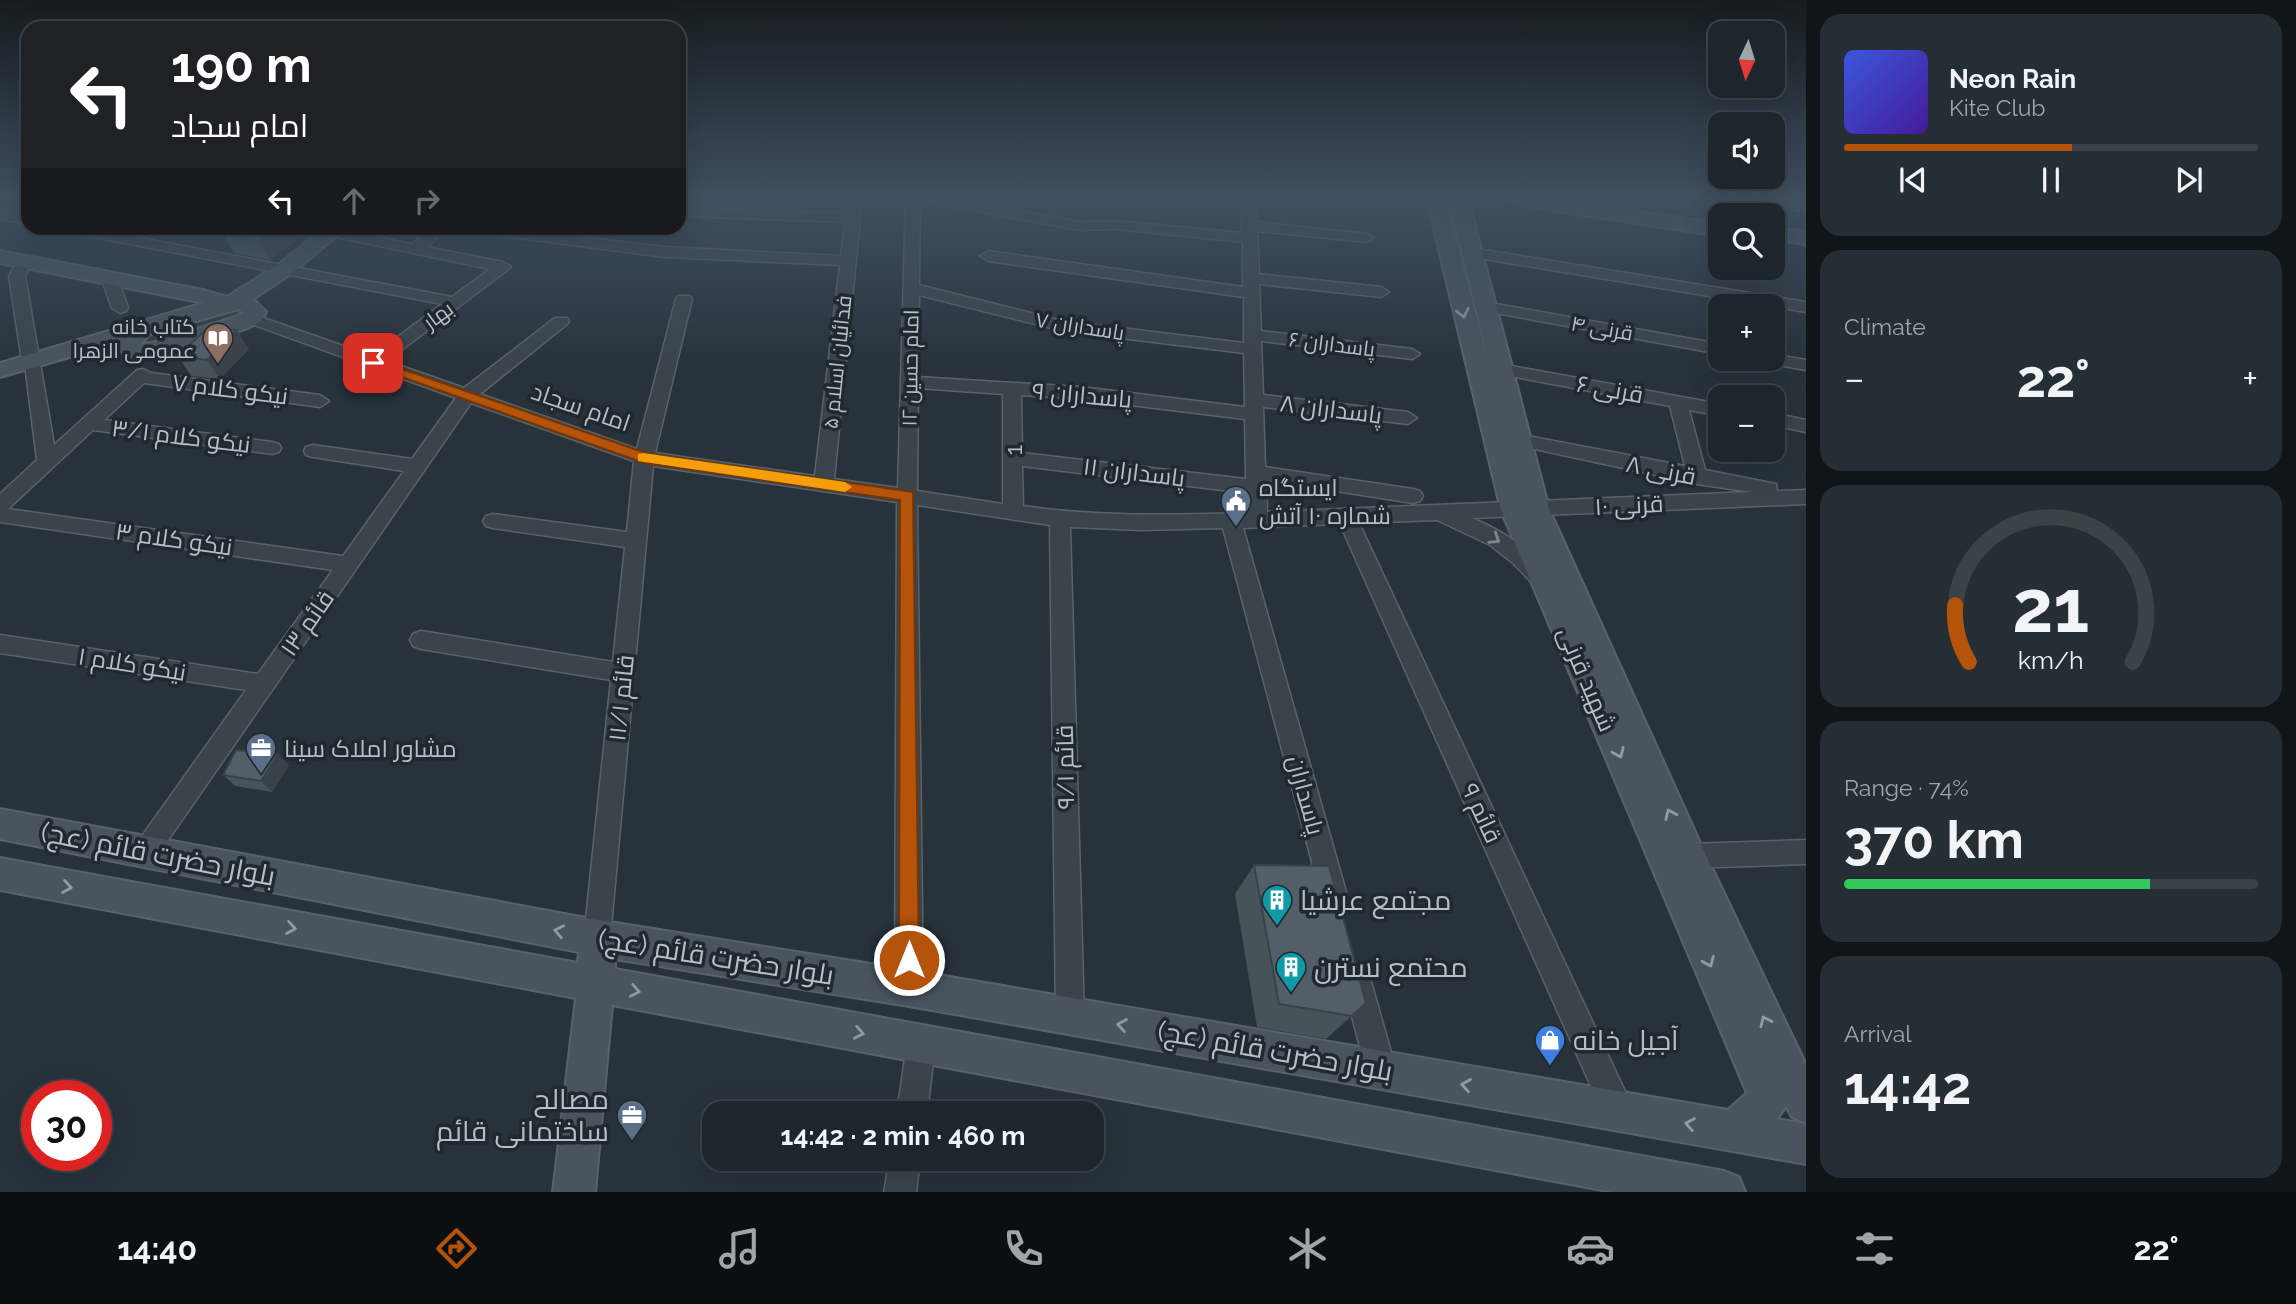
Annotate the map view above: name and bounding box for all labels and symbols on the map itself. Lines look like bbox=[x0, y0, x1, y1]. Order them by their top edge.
north arrow bbox=[1708, 21, 1785, 98]
street label: فدائیان اسلام ۵ bbox=[818, 294, 858, 430]
street label: بهار bbox=[417, 296, 459, 336]
street label: پاسداران ۷ bbox=[1033, 307, 1127, 347]
one-way arrow bbox=[1455, 307, 1469, 319]
street label: امام حسین ۱۲ bbox=[896, 309, 926, 427]
street label: قرنی ۴ bbox=[1569, 310, 1635, 347]
place label: کتاب خانه عمومی الزهرا bbox=[72, 314, 195, 364]
library icon: کتاب خانه عمومی الزهرا bbox=[201, 321, 235, 365]
street label: پاسداران ۶ bbox=[1287, 326, 1377, 364]
pin bbox=[343, 333, 403, 393]
street label: نیکو کلام ٧ bbox=[170, 368, 290, 412]
street label: قرنی ۶ bbox=[1574, 369, 1646, 409]
street label: پاسداران ۹ bbox=[1031, 376, 1134, 416]
street label: امام سجاد bbox=[527, 377, 634, 439]
street label: پاسداران ۸ bbox=[1278, 388, 1384, 432]
street label: نیکو کلام ۳/۱ bbox=[110, 413, 252, 461]
street label: 1 bbox=[999, 445, 1028, 455]
street label: قرنی ۸ bbox=[1624, 449, 1698, 491]
street label: پاسداران ۱۱ bbox=[1081, 451, 1187, 495]
place label: ایستگاه شماره ۱۰ آتش bbox=[1259, 473, 1391, 530]
public building icon: ایستگاه شماره ۱۰ آتش bbox=[1219, 484, 1253, 528]
street label: قرنی ۱۰ bbox=[1594, 489, 1664, 521]
street label: نیکو کلام ۳ bbox=[113, 516, 234, 564]
one-way arrow bbox=[1488, 531, 1501, 544]
street label: قائم ۱۳ bbox=[274, 585, 342, 663]
street label: شهید قرنی bbox=[1552, 622, 1622, 736]
street label: نیکو کلام ۱ bbox=[76, 641, 188, 689]
street label: قائم ۱۱/۱ bbox=[602, 653, 642, 743]
street label: قائم ۹/۱ bbox=[1050, 725, 1082, 809]
office icon: مشاور املاک سینا bbox=[244, 731, 278, 775]
place label: مشاور املاک سینا bbox=[284, 734, 457, 763]
one-way arrow bbox=[1611, 746, 1625, 758]
street label: پاسداران bbox=[1280, 752, 1331, 839]
street label: قائم ۹ bbox=[1454, 779, 1508, 848]
one-way arrow bbox=[1664, 808, 1678, 821]
street label: بلوار حضرت قائم (عج) bbox=[37, 815, 278, 896]
one-way arrow bbox=[61, 878, 73, 893]
building icon: مجتمع عرشیا bbox=[1260, 883, 1294, 927]
place label: مجتمع عرشیا bbox=[1300, 884, 1451, 919]
one-way arrow bbox=[285, 920, 297, 935]
street label: بلوار حضرت قائم (عج) bbox=[595, 922, 836, 995]
position arrow bbox=[872, 923, 946, 997]
one-way arrow bbox=[553, 924, 565, 939]
building icon: محتمع نسترن bbox=[1274, 950, 1308, 994]
place label: محتمع نسترن bbox=[1314, 951, 1468, 986]
one-way arrow bbox=[1701, 954, 1715, 967]
one-way arrow bbox=[629, 983, 641, 998]
street label: بلوار حضرت قائم (عج) bbox=[1154, 1014, 1395, 1091]
one-way arrow bbox=[1759, 1015, 1773, 1028]
one-way arrow bbox=[1116, 1018, 1128, 1033]
shop icon: آجیل خانه bbox=[1533, 1023, 1567, 1067]
place label: آجیل خانه bbox=[1573, 1024, 1679, 1057]
one-way arrow bbox=[853, 1025, 865, 1040]
one-way arrow bbox=[1460, 1078, 1472, 1093]
speed limit sign: 30 bbox=[21, 1080, 112, 1171]
place label: مصالح ساختمانی قائم bbox=[436, 1083, 609, 1151]
office icon: مصالح ساختمانی قائم bbox=[615, 1098, 649, 1142]
one-way arrow bbox=[1685, 1117, 1696, 1132]

